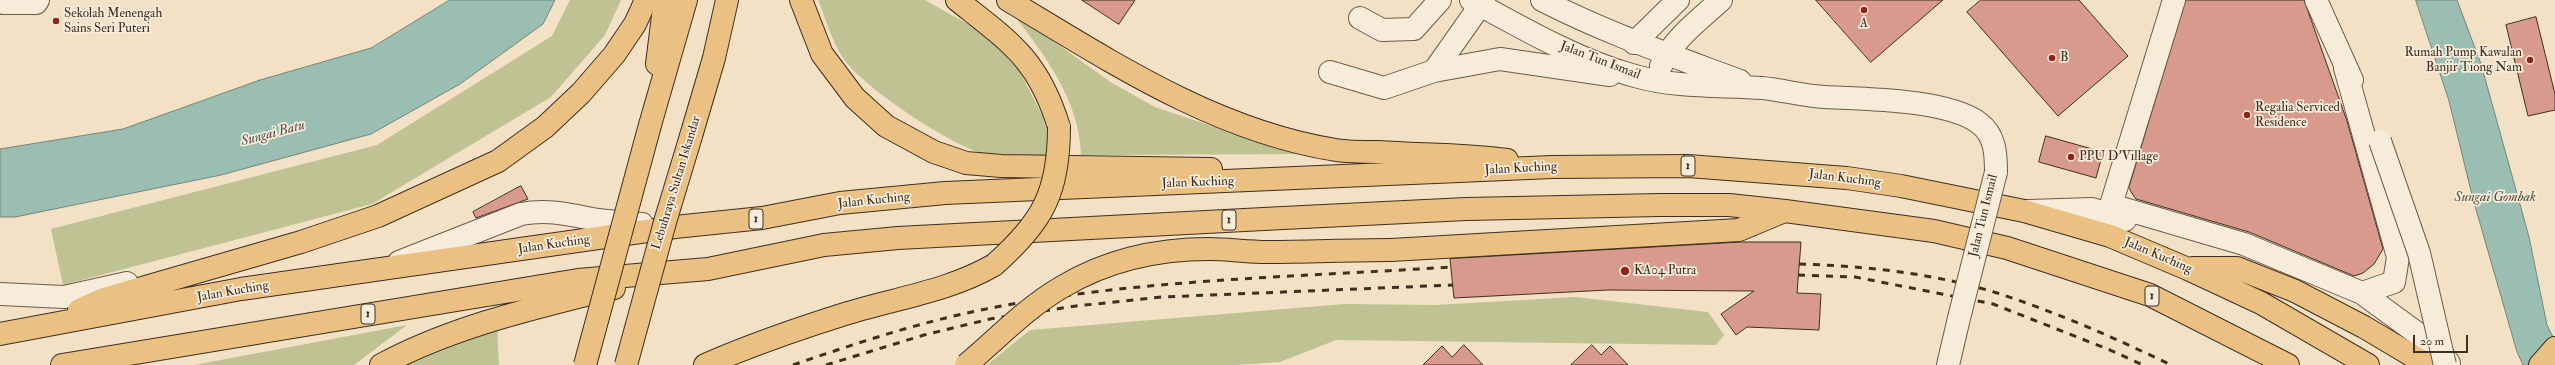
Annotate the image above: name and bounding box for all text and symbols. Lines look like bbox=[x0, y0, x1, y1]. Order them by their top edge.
marker: A bbox=[1859, 5, 1869, 15]
place label: Sekolah Menengah Sains Seri Puteri bbox=[64, 6, 162, 37]
marker: Sekolah Menengah Sains Seri Puteri bbox=[51, 16, 61, 26]
place label: A bbox=[1860, 16, 1868, 32]
street label: Jalan Tun Ismail bbox=[1558, 39, 1642, 83]
place label: Rumah Pump Kawalan Banjir Tiong Nam bbox=[2404, 45, 2522, 76]
place label: B bbox=[2060, 50, 2069, 66]
marker: B bbox=[2047, 53, 2057, 63]
marker: Rumah Pump Kawalan Banjir Tiong Nam bbox=[2525, 55, 2535, 65]
place label: Regalia Serviced Residence bbox=[2255, 100, 2340, 131]
marker: Regalia Serviced Residence bbox=[2242, 110, 2252, 120]
street label: Lebuhraya Sultan Iskandar bbox=[649, 114, 705, 252]
water label: Sungai Batu bbox=[239, 117, 307, 151]
place label: PPU D’Village bbox=[2079, 149, 2158, 165]
marker: PPU D’Village bbox=[2066, 152, 2076, 162]
road number: 1 bbox=[1681, 156, 1695, 176]
street label: Jalan Kuching bbox=[1484, 159, 1558, 179]
street label: Jalan Kuching bbox=[1808, 167, 1882, 191]
street label: Jalan Tun Ismail bbox=[1966, 173, 2002, 259]
street label: Jalan Kuching bbox=[1161, 174, 1235, 192]
street label: Jalan Kuching bbox=[837, 189, 911, 213]
water label: Sungai Gombak bbox=[2454, 190, 2536, 206]
road number: 1 bbox=[749, 209, 763, 229]
road number: 1 bbox=[1222, 210, 1236, 230]
street label: Jalan Kuching bbox=[517, 232, 591, 258]
street label: Jalan Kuching bbox=[2122, 235, 2194, 277]
place label: KA04 Putra bbox=[1634, 263, 1696, 279]
marker: KA04 Putra bbox=[1619, 265, 1631, 277]
street label: Jalan Kuching bbox=[196, 278, 270, 306]
road number: 1 bbox=[2145, 286, 2159, 306]
road number: 1 bbox=[361, 304, 375, 324]
scale bar bbox=[2415, 327, 2470, 353]
text: 20 m bbox=[2420, 334, 2444, 349]

